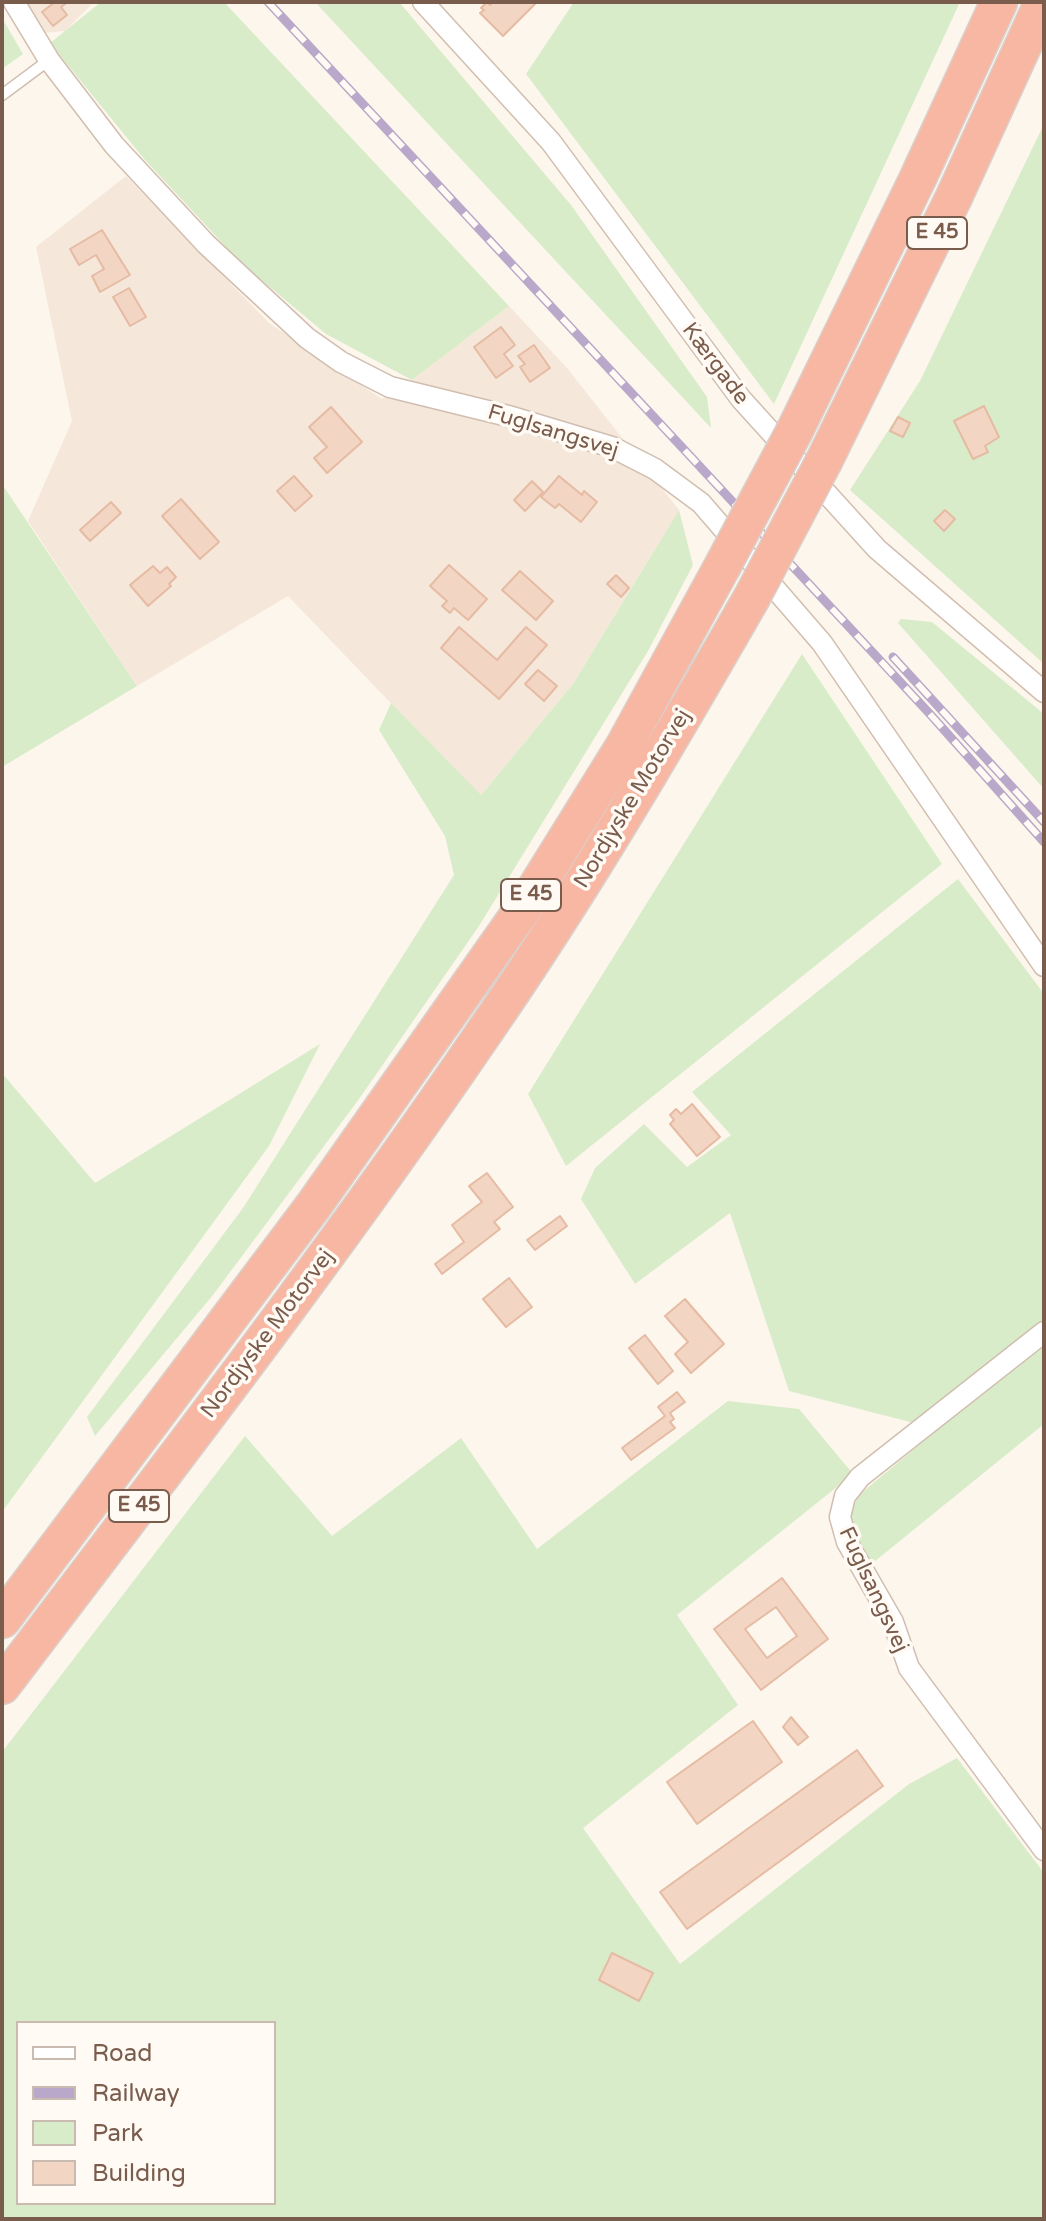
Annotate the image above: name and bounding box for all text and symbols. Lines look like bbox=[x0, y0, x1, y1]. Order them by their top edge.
road number: E 45 bbox=[907, 217, 967, 249]
street label: Kærgade bbox=[676, 318, 754, 410]
street label: Fuglsangsvej bbox=[484, 400, 622, 464]
street label: Nordjyske Motorvej bbox=[569, 705, 697, 893]
road number: E 45 bbox=[501, 879, 561, 911]
street label: Nordjyske Motorvej bbox=[196, 1244, 340, 1424]
road number: E 45 bbox=[109, 1490, 169, 1522]
street label: Fuglsangsvej bbox=[832, 1523, 914, 1657]
legend bbox=[16, 2021, 276, 2205]
text: Road bbox=[92, 2039, 152, 2068]
text: Railway bbox=[92, 2079, 180, 2108]
text: Park bbox=[92, 2119, 143, 2148]
text: Building bbox=[92, 2159, 186, 2188]

